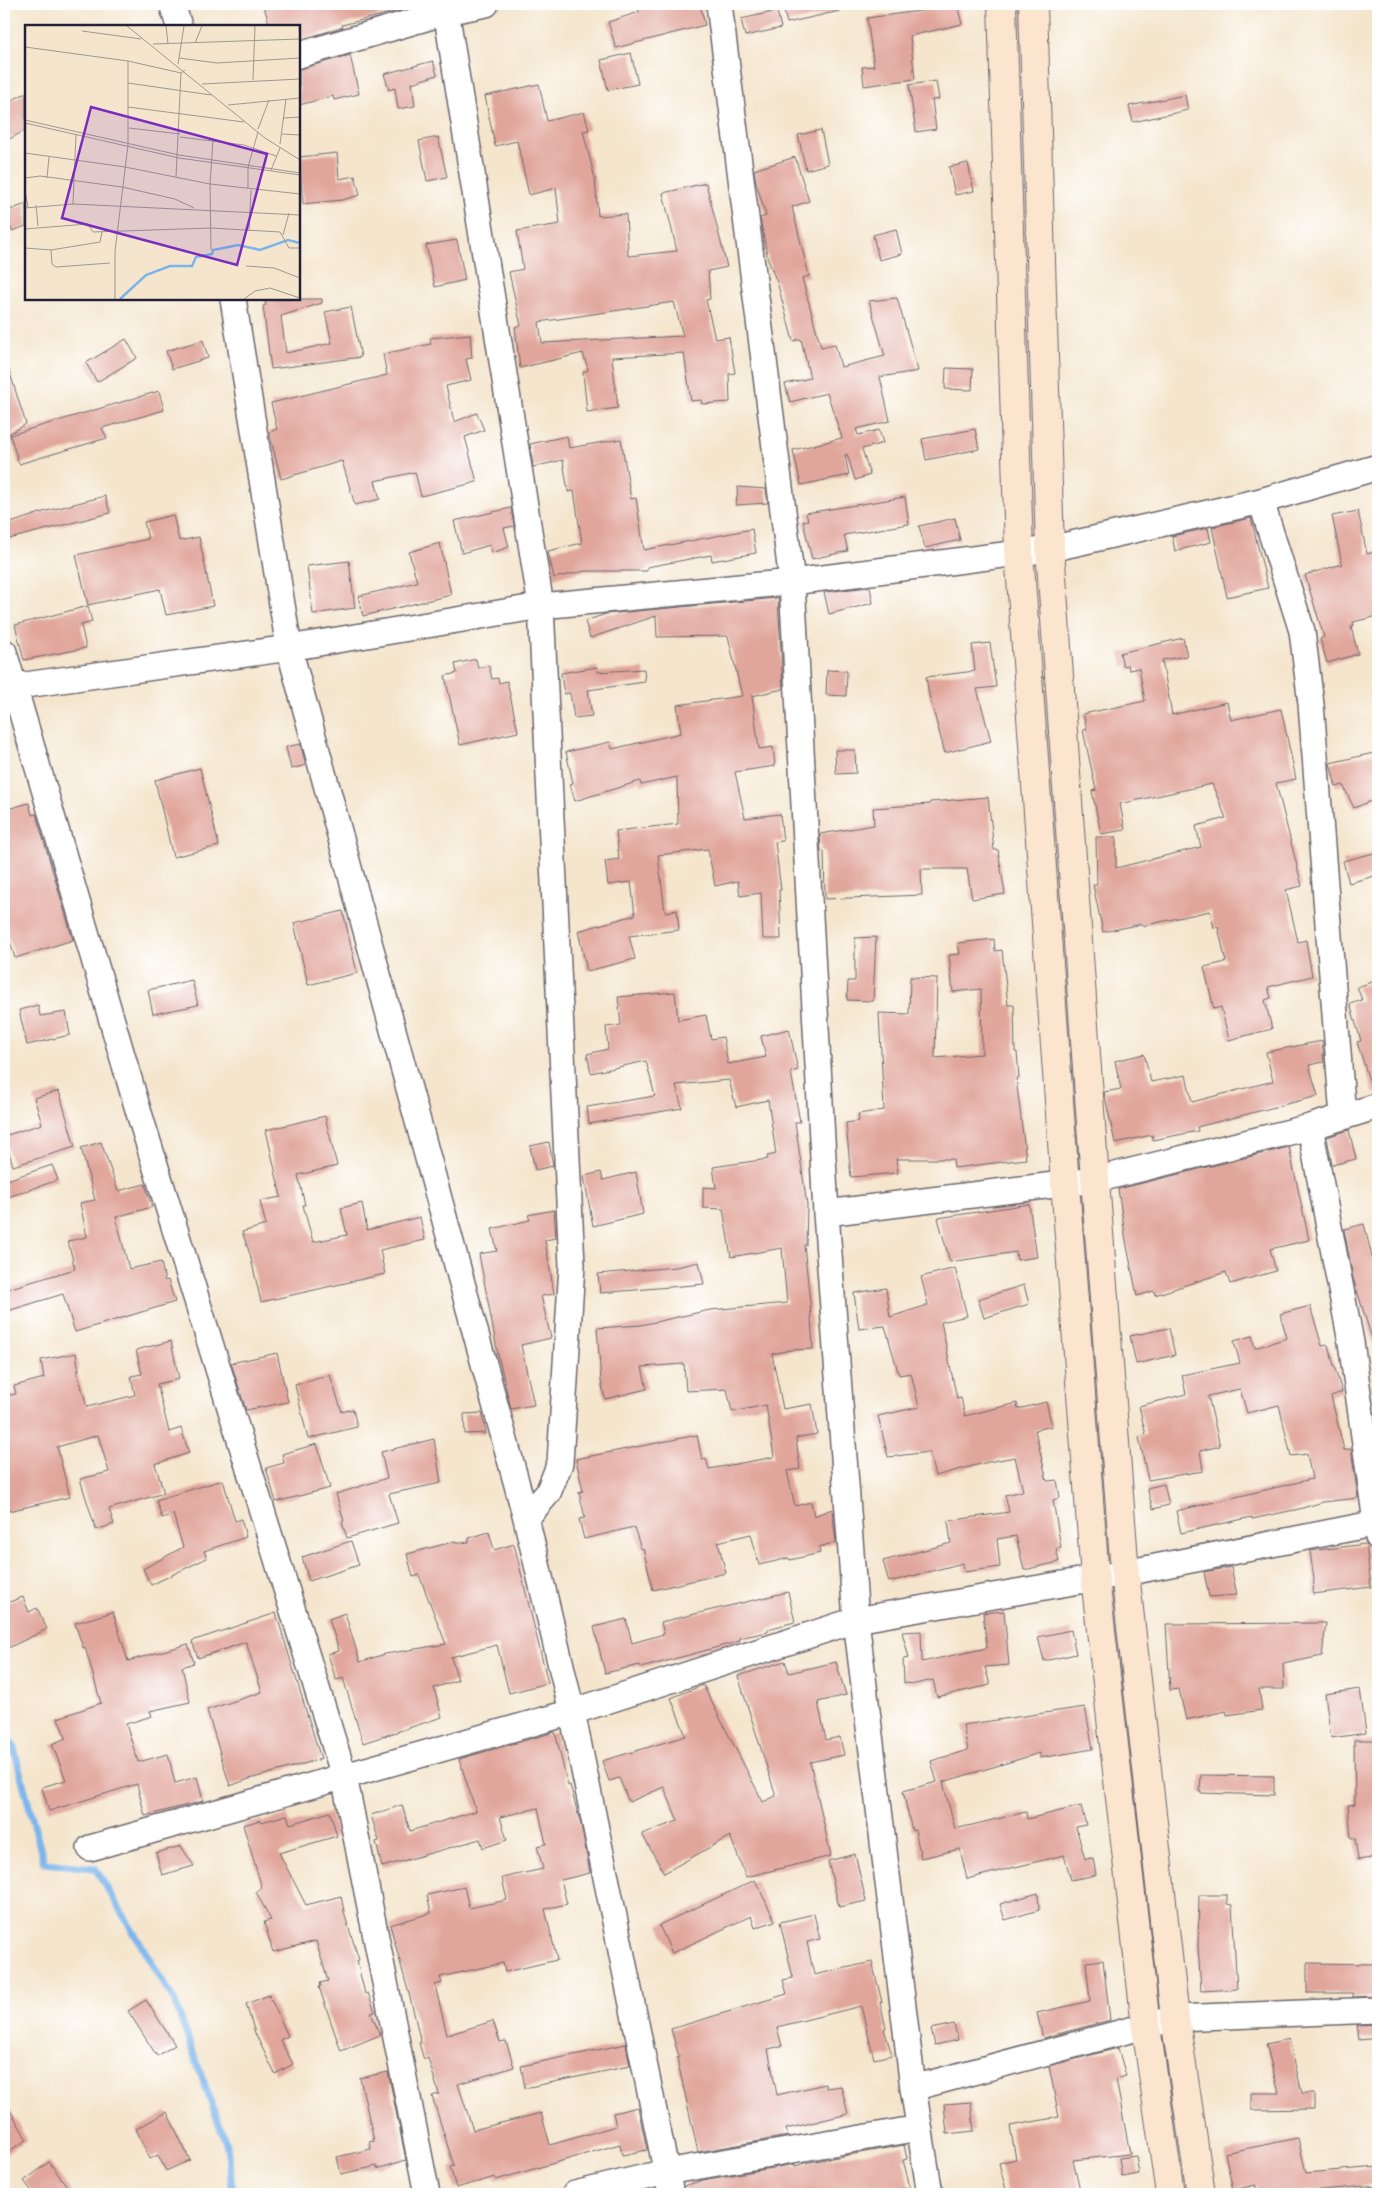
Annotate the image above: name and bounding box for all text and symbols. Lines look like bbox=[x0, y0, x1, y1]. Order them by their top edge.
inset map bbox=[25, 25, 300, 300]

